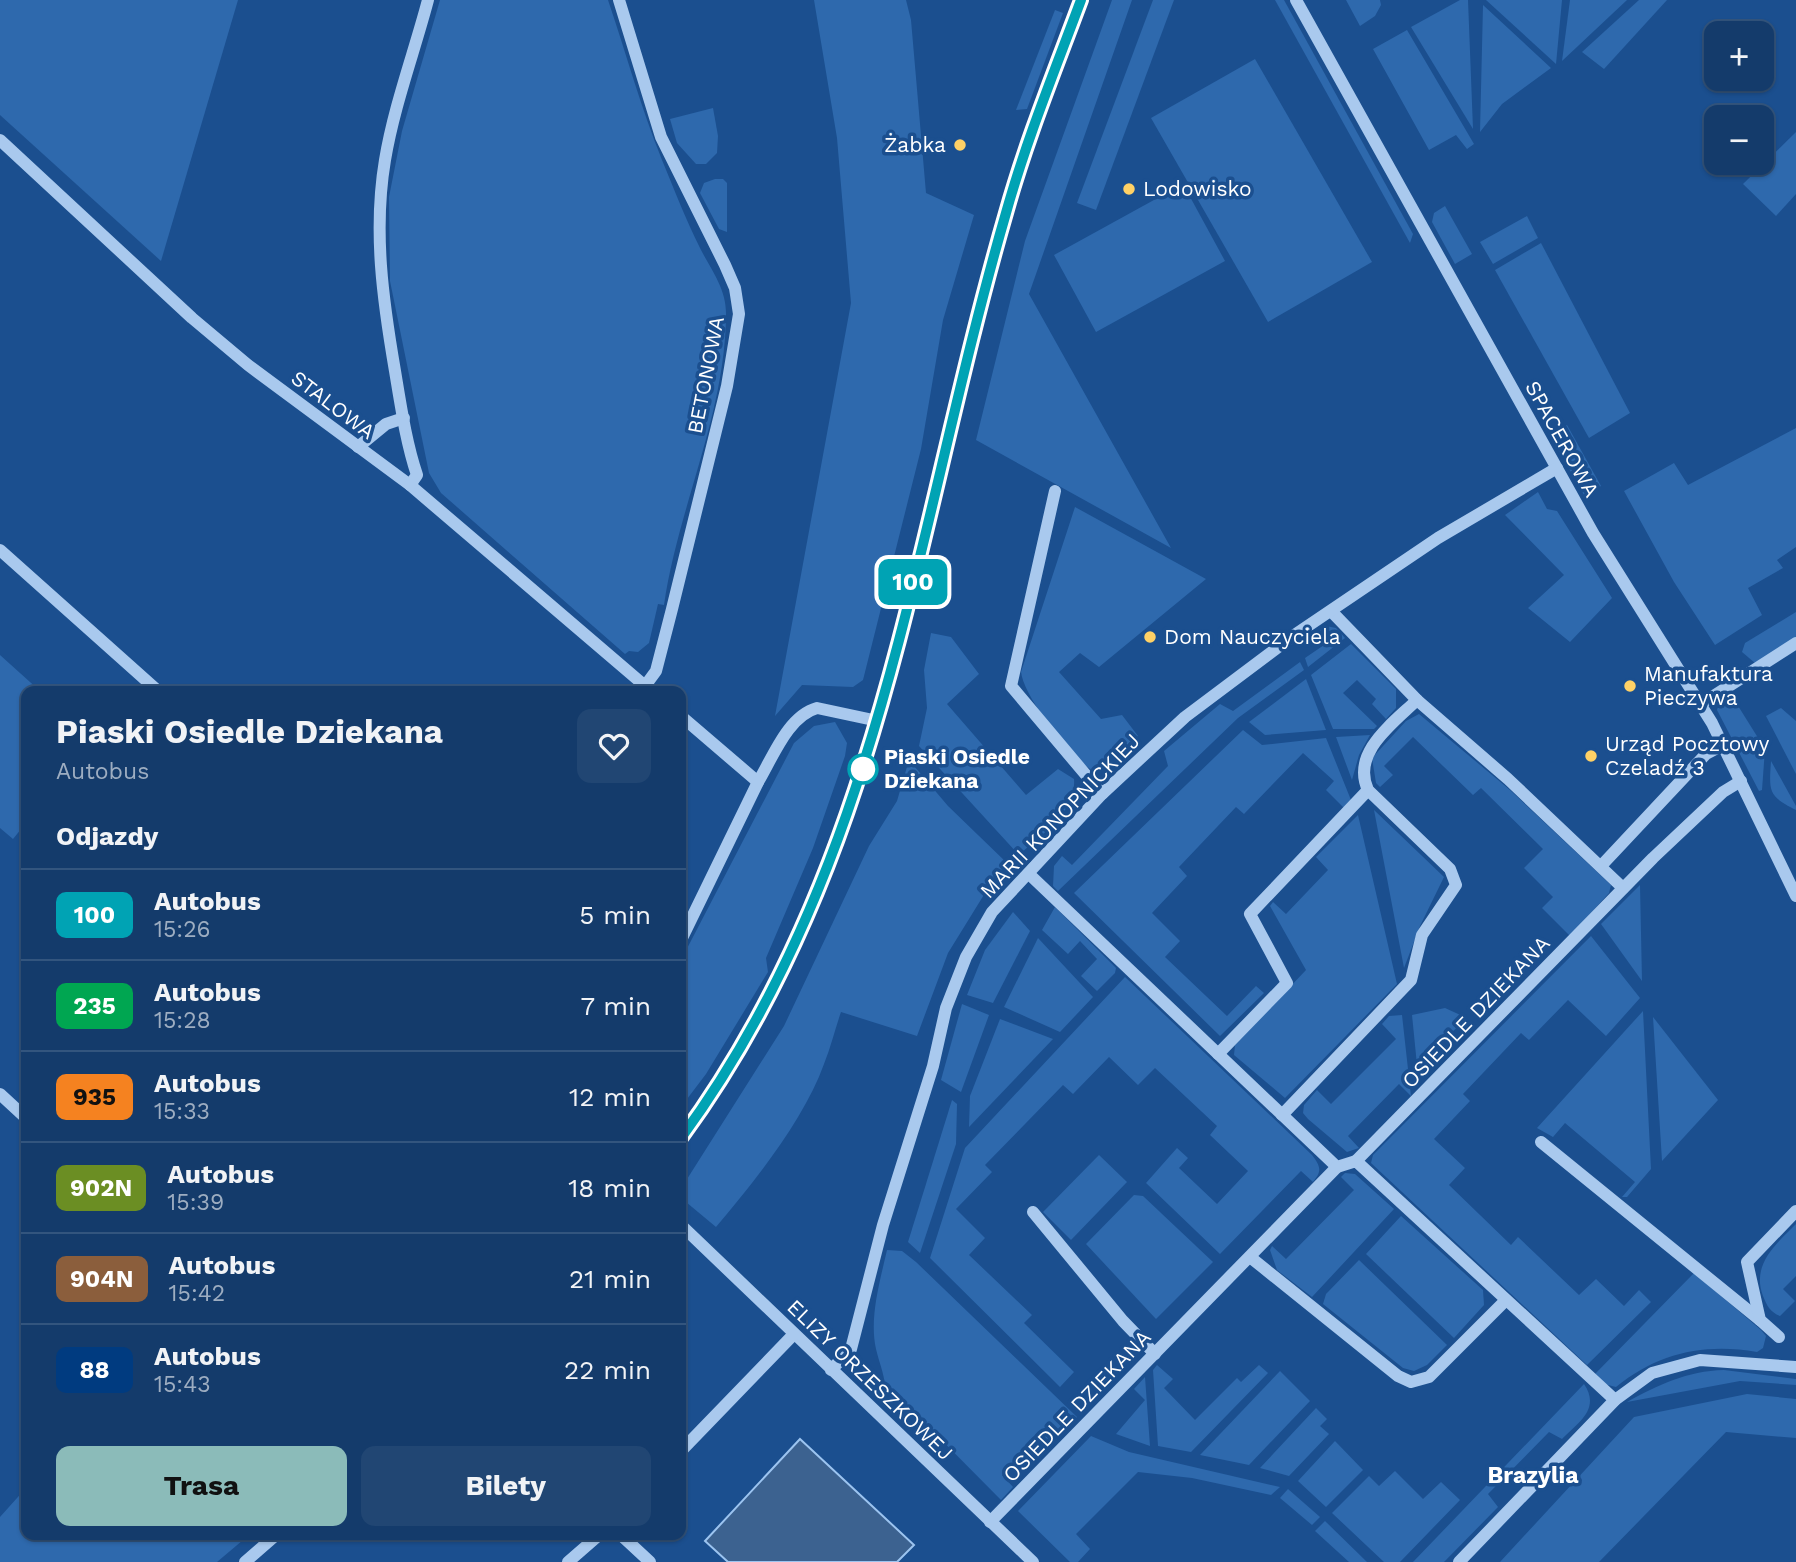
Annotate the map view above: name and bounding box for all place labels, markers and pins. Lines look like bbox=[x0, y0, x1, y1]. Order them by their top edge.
place label: Żabka bbox=[884, 132, 946, 157]
marker: Żabka bbox=[952, 137, 968, 153]
place label: Lodowisko bbox=[1143, 176, 1252, 201]
marker: Lodowisko bbox=[1121, 181, 1137, 197]
place label: Dom Nauczyciela bbox=[1164, 624, 1341, 649]
marker: Dom Nauczyciela bbox=[1142, 629, 1158, 645]
place label: Manufaktura Pieczywa bbox=[1644, 661, 1773, 710]
marker: Manufaktura Pieczywa bbox=[1622, 678, 1638, 694]
place label: Urząd Pocztowy Czeladź 3 bbox=[1605, 731, 1770, 780]
place label: Piaski Osiedle Dziekana bbox=[884, 744, 1030, 793]
marker: Urząd Pocztowy Czeladź 3 bbox=[1583, 748, 1599, 764]
marker: Piaski Osiedle Dziekana bbox=[848, 754, 878, 784]

